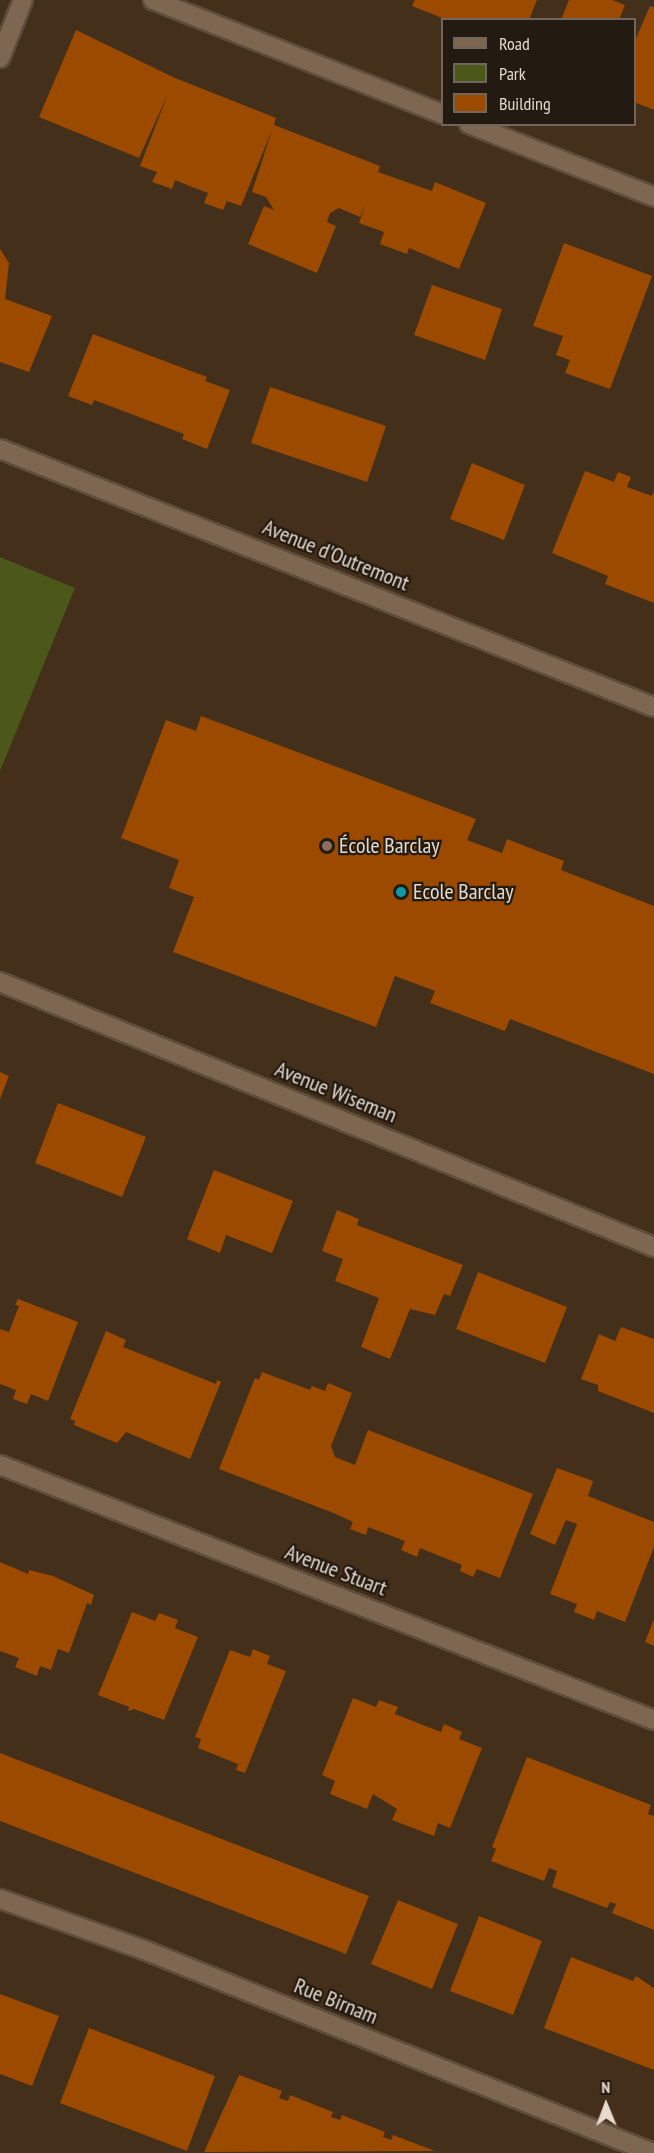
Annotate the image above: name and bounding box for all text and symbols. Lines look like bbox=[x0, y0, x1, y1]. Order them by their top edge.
legend bbox=[441, 18, 636, 126]
text: Road bbox=[499, 32, 530, 55]
text: Park bbox=[499, 62, 526, 85]
text: Building bbox=[499, 92, 551, 115]
street label: Avenue d'Outremont bbox=[259, 514, 413, 596]
place label: École Barclay bbox=[339, 833, 439, 859]
marker: École Barclay bbox=[320, 839, 334, 853]
place label: Ecole Barclay bbox=[413, 879, 513, 905]
marker: Ecole Barclay bbox=[394, 885, 408, 899]
street label: Avenue Wiseman bbox=[271, 1056, 401, 1128]
street label: Avenue Stuart bbox=[281, 1539, 391, 1601]
street label: Rue Birnam bbox=[290, 1972, 382, 2030]
north arrow bbox=[576, 2075, 636, 2135]
text: N bbox=[601, 2077, 610, 2097]

